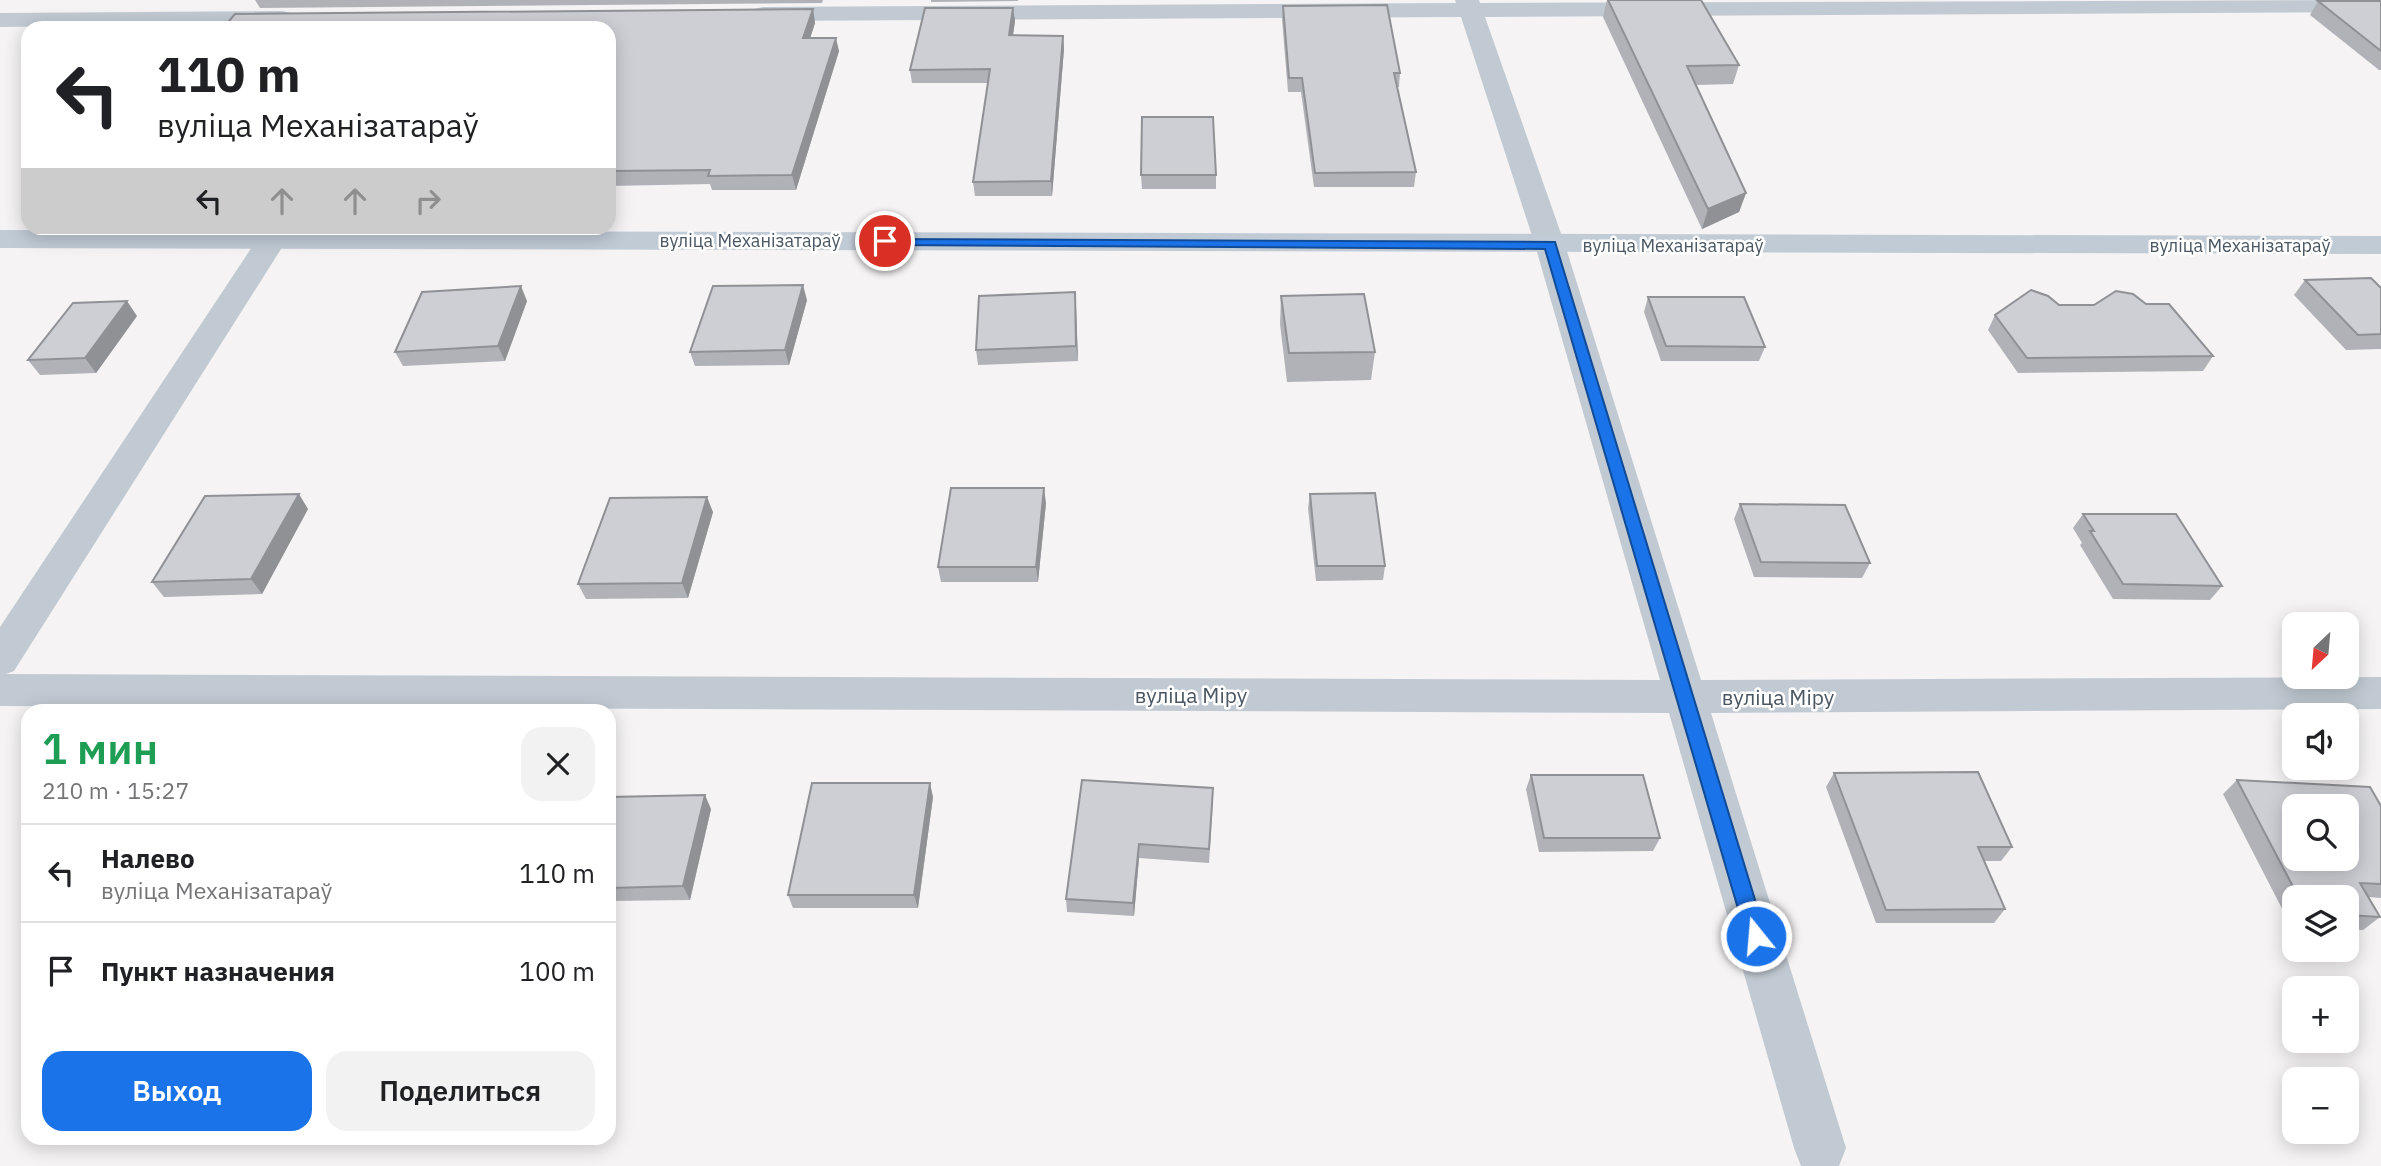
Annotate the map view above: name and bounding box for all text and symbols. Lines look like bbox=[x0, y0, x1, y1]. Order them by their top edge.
text: 110 m bbox=[157, 42, 301, 105]
icon: left bbox=[42, 49, 133, 140]
text: вуліца Механізатараў bbox=[157, 104, 479, 146]
icon: left bbox=[190, 182, 228, 220]
icon: ahead bbox=[263, 182, 301, 220]
icon: ahead bbox=[336, 182, 374, 220]
icon: right bbox=[409, 182, 447, 220]
pin bbox=[855, 211, 915, 271]
icon: arrive bbox=[866, 222, 904, 260]
street label: вуліца Механізатараў bbox=[660, 229, 841, 252]
street label: вуліца Механізатараў bbox=[1583, 234, 1764, 257]
street label: вуліца Механізатараў bbox=[2150, 234, 2331, 257]
north arrow bbox=[2282, 612, 2359, 690]
map controls bbox=[2282, 612, 2359, 1144]
street label: вуліца Міру bbox=[1135, 681, 1248, 709]
street label: вуліца Міру bbox=[1722, 683, 1835, 711]
button: sound bbox=[2282, 703, 2359, 780]
text: 1 мин bbox=[42, 721, 158, 776]
button: close bbox=[521, 727, 595, 801]
text: 210 m · 15:27 bbox=[42, 775, 189, 805]
button: search bbox=[2282, 794, 2359, 871]
text: Налево bbox=[101, 841, 195, 875]
icon: left bbox=[42, 854, 80, 892]
text: 110 m bbox=[519, 856, 595, 890]
text: вуліца Механізатараў bbox=[101, 875, 332, 905]
button: layers bbox=[2282, 885, 2359, 962]
position arrow bbox=[1719, 899, 1793, 973]
icon: arrive bbox=[42, 952, 80, 990]
text: Пункт назначения bbox=[101, 954, 335, 988]
text: 100 m bbox=[519, 954, 595, 988]
button: + bbox=[2282, 976, 2359, 1053]
button: Выход bbox=[42, 1051, 312, 1131]
button: Поделиться bbox=[326, 1051, 595, 1131]
button: − bbox=[2282, 1067, 2359, 1144]

